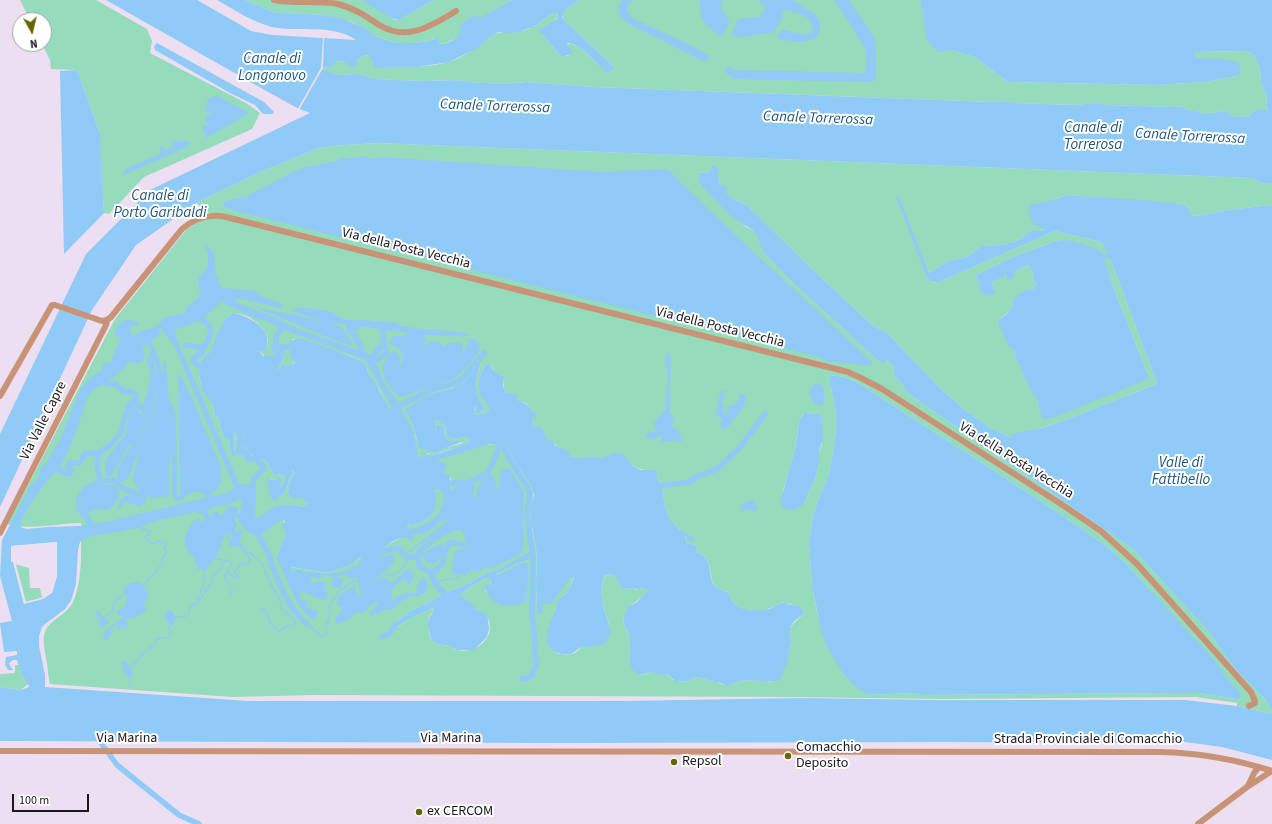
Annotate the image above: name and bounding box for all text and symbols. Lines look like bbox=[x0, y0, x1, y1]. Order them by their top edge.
north arrow bbox=[12, 12, 52, 52]
text: N bbox=[29, 35, 38, 51]
water label: Canale di Longonovo bbox=[238, 51, 306, 86]
water label: Canale Torrerossa bbox=[439, 96, 551, 118]
water label: Canale Torrerossa bbox=[762, 108, 874, 130]
water label: Canale di Torrerosa bbox=[1064, 120, 1122, 155]
water label: Canale Torrerossa bbox=[1134, 125, 1246, 149]
water label: Canale di Porto Garibaldi bbox=[113, 188, 207, 223]
street label: Via della Posta Vecchia bbox=[340, 225, 472, 273]
street label: Via della Posta Vecchia bbox=[654, 304, 786, 352]
street label: Via Valle Capre bbox=[17, 379, 71, 463]
street label: Via della Posta Vecchia bbox=[956, 419, 1076, 503]
water label: Valle di Fattibello bbox=[1152, 455, 1210, 490]
street label: Via Marina bbox=[97, 731, 157, 747]
street label: Via Marina bbox=[421, 731, 481, 747]
street label: Strada Provinciale di Comacchio bbox=[994, 732, 1182, 748]
place label: Comacchio Deposito bbox=[796, 740, 861, 772]
marker: Comacchio Deposito bbox=[783, 751, 793, 761]
place label: Repsol bbox=[682, 754, 722, 770]
marker: Repsol bbox=[669, 757, 679, 767]
scale bar bbox=[14, 786, 91, 812]
text: 100 m bbox=[19, 792, 49, 809]
place label: ex CERCOM bbox=[427, 804, 493, 820]
marker: ex CERCOM bbox=[414, 807, 424, 817]

